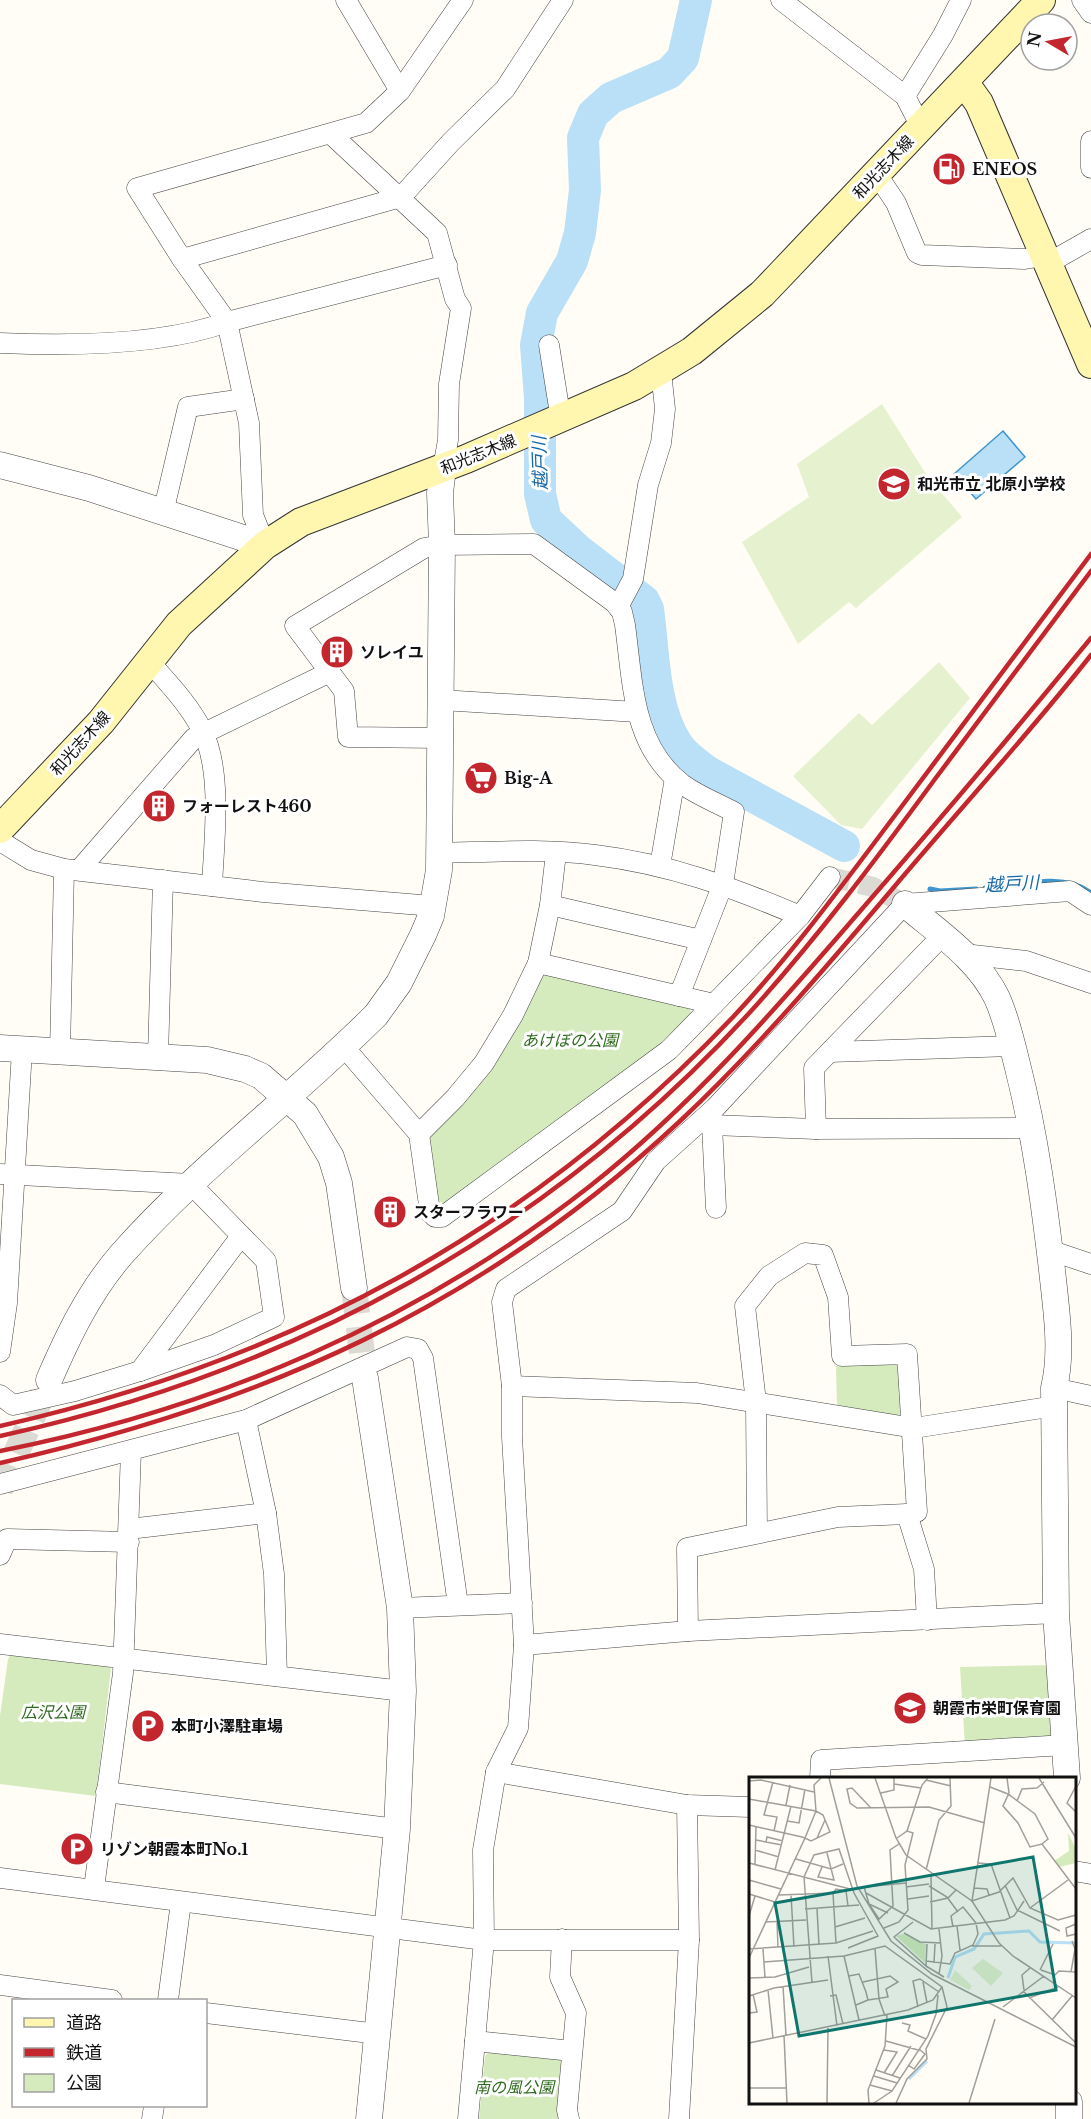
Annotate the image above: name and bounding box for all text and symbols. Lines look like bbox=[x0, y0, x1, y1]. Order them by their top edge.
north arrow bbox=[1019, 12, 1079, 72]
text: N bbox=[1023, 30, 1045, 49]
street label: 和光志木線 bbox=[848, 131, 918, 203]
fuel station icon: ENEOS bbox=[931, 151, 967, 187]
place label: ENEOS bbox=[972, 159, 1037, 179]
street label: 和光志木線 bbox=[437, 430, 519, 478]
water label: 越戸川 bbox=[528, 434, 552, 490]
school or university icon: 和光市立 北原小学校 bbox=[876, 466, 912, 502]
place label: 和光市立 北原小学校 bbox=[917, 474, 1065, 494]
building icon: ソレイユ bbox=[319, 634, 355, 670]
place label: ソレイユ bbox=[360, 642, 424, 662]
street label: 和光志木線 bbox=[46, 707, 114, 779]
supermarket icon: Big-A bbox=[463, 760, 499, 796]
place label: Big-A bbox=[504, 768, 553, 788]
building icon: フォーレスト460 bbox=[141, 788, 177, 824]
place label: フォーレスト460 bbox=[182, 796, 312, 816]
water label: 越戸川 bbox=[984, 871, 1042, 896]
park label: あけぼの公園 bbox=[522, 1030, 620, 1050]
building icon: スターフラワー bbox=[372, 1194, 408, 1230]
place label: スターフラワー bbox=[413, 1202, 524, 1222]
school or university icon: 朝霞市栄町保育園 bbox=[892, 1690, 928, 1726]
place label: 朝霞市栄町保育園 bbox=[933, 1698, 1061, 1718]
park label: 広沢公園 bbox=[21, 1702, 87, 1722]
parking icon: 本町小澤駐車場 bbox=[130, 1708, 166, 1744]
place label: 本町小澤駐車場 bbox=[171, 1716, 283, 1736]
inset map bbox=[749, 1777, 1076, 2104]
parking icon: リゾン朝霞本町No.1 bbox=[59, 1831, 95, 1867]
place label: リゾン朝霞本町No.1 bbox=[100, 1839, 248, 1859]
legend bbox=[12, 1999, 207, 2107]
text: 道路 bbox=[66, 2012, 102, 2034]
text: 鉄道 bbox=[66, 2042, 102, 2064]
text: 公園 bbox=[66, 2072, 102, 2094]
park label: 南の風公園 bbox=[474, 2077, 556, 2097]

